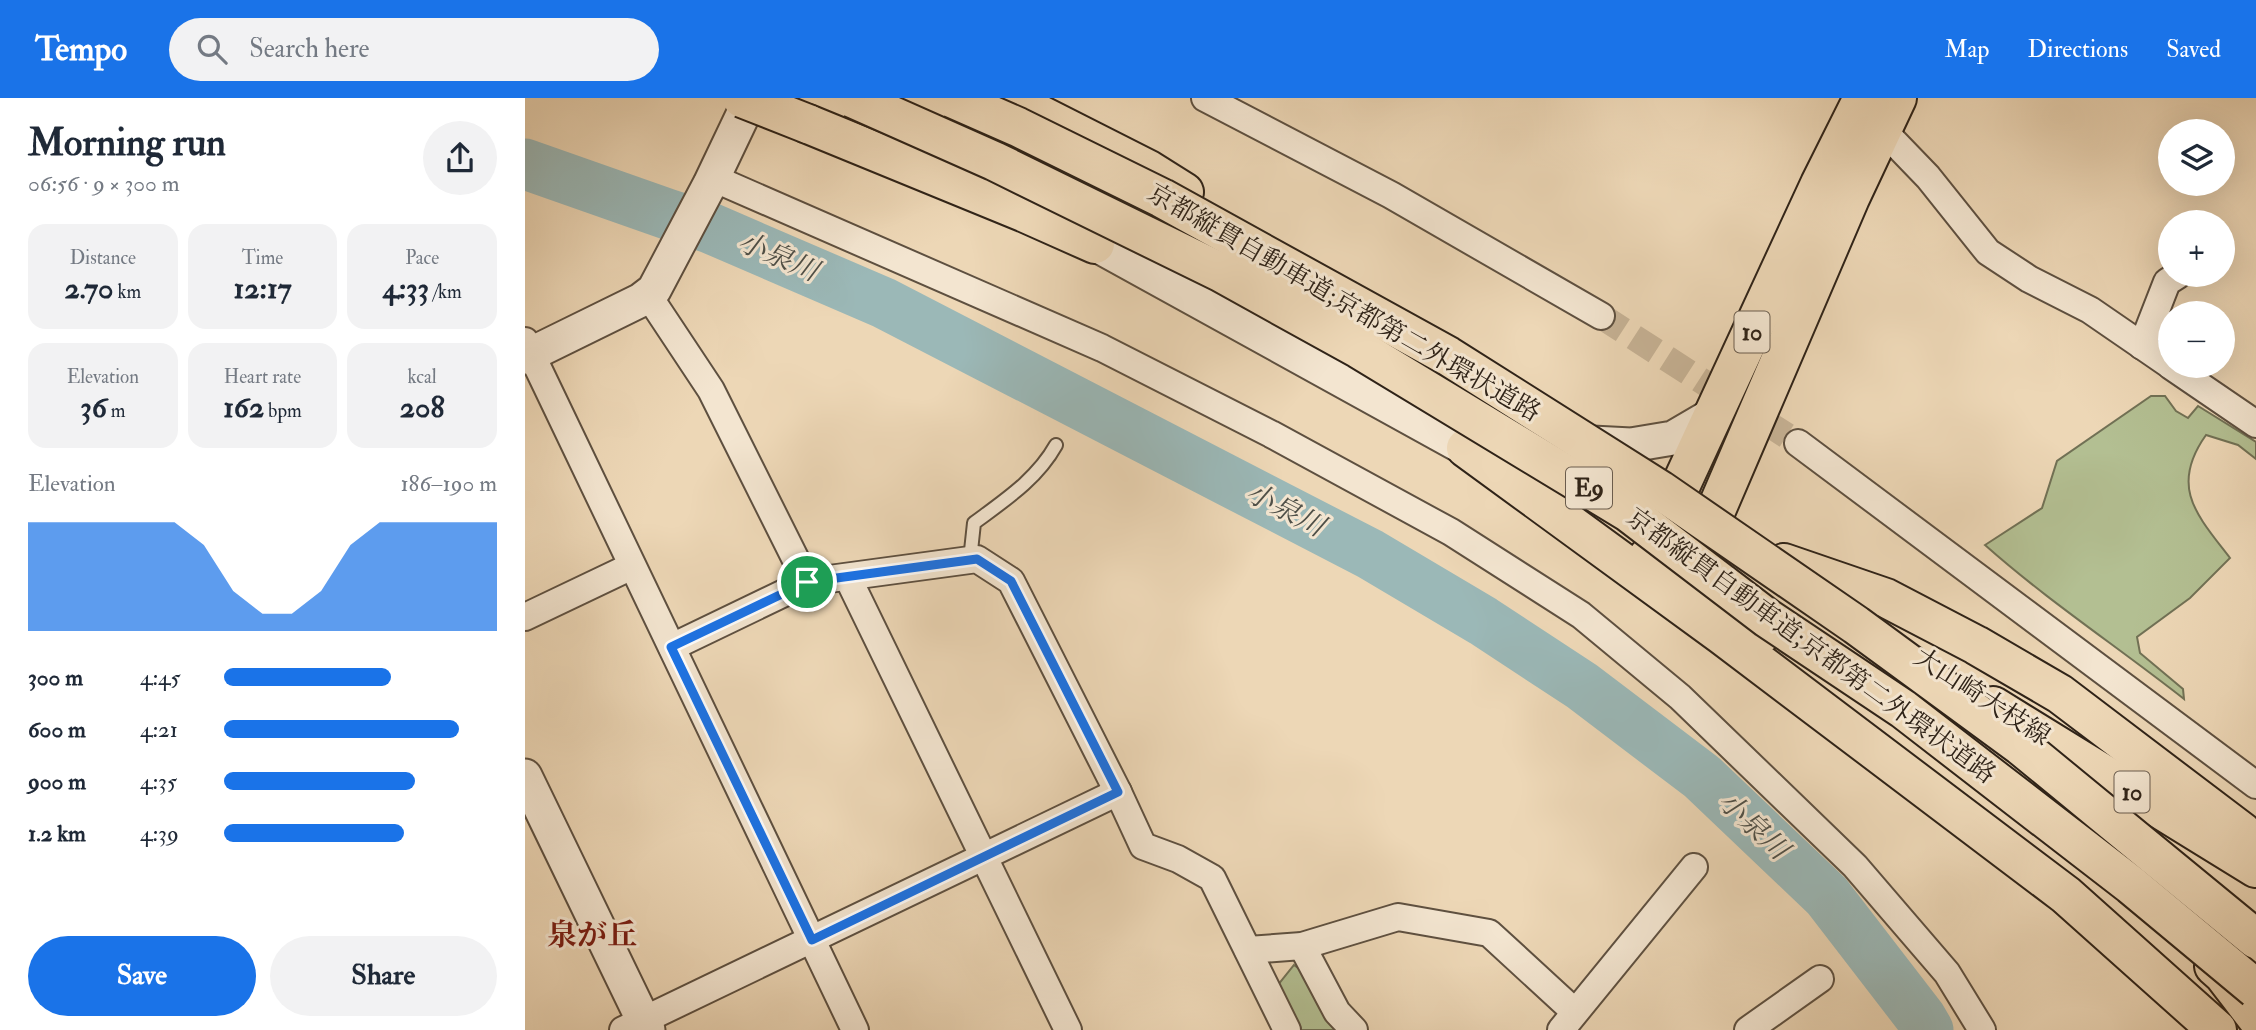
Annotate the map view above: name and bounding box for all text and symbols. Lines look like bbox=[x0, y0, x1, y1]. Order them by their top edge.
search box bbox=[169, 18, 659, 81]
text: Tempo bbox=[35, 29, 127, 70]
icon: search bbox=[193, 30, 231, 68]
text: Search here bbox=[249, 33, 369, 65]
text: Map bbox=[1944, 34, 1989, 65]
text: Directions bbox=[2027, 34, 2128, 65]
text: Saved bbox=[2166, 34, 2221, 65]
text: Morning run bbox=[28, 119, 226, 167]
map controls bbox=[2158, 119, 2235, 378]
button: layers bbox=[2158, 119, 2235, 196]
button: share bbox=[423, 121, 497, 195]
text: 06:56 · 9 × 300 m bbox=[28, 169, 180, 198]
street label: 京都縦貫自動車道;京都第二外環状道路 bbox=[1142, 177, 1546, 429]
button: + bbox=[2158, 210, 2235, 287]
water label: 小泉川 bbox=[732, 224, 826, 291]
text: Distance bbox=[70, 246, 136, 270]
text: Time bbox=[242, 246, 283, 270]
text: Pace bbox=[405, 246, 439, 270]
text: 2.70 bbox=[64, 270, 113, 307]
text: 12:17 bbox=[234, 270, 291, 307]
text: 4:33 bbox=[382, 270, 429, 307]
text: km bbox=[113, 280, 141, 304]
text: /km bbox=[429, 280, 462, 304]
button: − bbox=[2158, 301, 2235, 378]
road number: 10 bbox=[1735, 312, 1769, 353]
text: Elevation bbox=[67, 365, 139, 389]
text: Heart rate bbox=[224, 365, 301, 389]
text: kcal bbox=[408, 365, 437, 389]
text: 36 bbox=[80, 389, 107, 426]
text: 162 bbox=[223, 389, 264, 426]
text: 208 bbox=[400, 389, 445, 426]
text: m bbox=[107, 399, 126, 423]
text: bpm bbox=[264, 399, 302, 423]
road number: E9 bbox=[1566, 468, 1612, 508]
text: Elevation bbox=[28, 469, 116, 498]
text: 186–190 m bbox=[400, 469, 497, 498]
water label: 小泉川 bbox=[1240, 475, 1333, 546]
street label: 京都縦貫自動車道;京都第二外環状道路 bbox=[1620, 501, 2002, 791]
pin bbox=[777, 552, 837, 612]
icon: arrive bbox=[788, 563, 826, 601]
street label: 大山崎大枝線 bbox=[1908, 641, 2056, 753]
text: 300 m bbox=[28, 663, 83, 692]
text: 4:45 bbox=[140, 663, 181, 692]
text: 600 m bbox=[28, 715, 86, 744]
text: 4:21 bbox=[140, 715, 178, 744]
text: 900 m bbox=[28, 767, 86, 796]
text: 4:35 bbox=[140, 767, 177, 796]
road number: 10 bbox=[2115, 772, 2149, 812]
water label: 小泉川 bbox=[1710, 785, 1798, 869]
text: 1.2 km bbox=[28, 819, 86, 848]
text: 4:39 bbox=[140, 819, 179, 848]
district label: 泉が丘 bbox=[547, 917, 637, 954]
button: Save bbox=[28, 936, 256, 1016]
button: Share bbox=[270, 936, 497, 1016]

